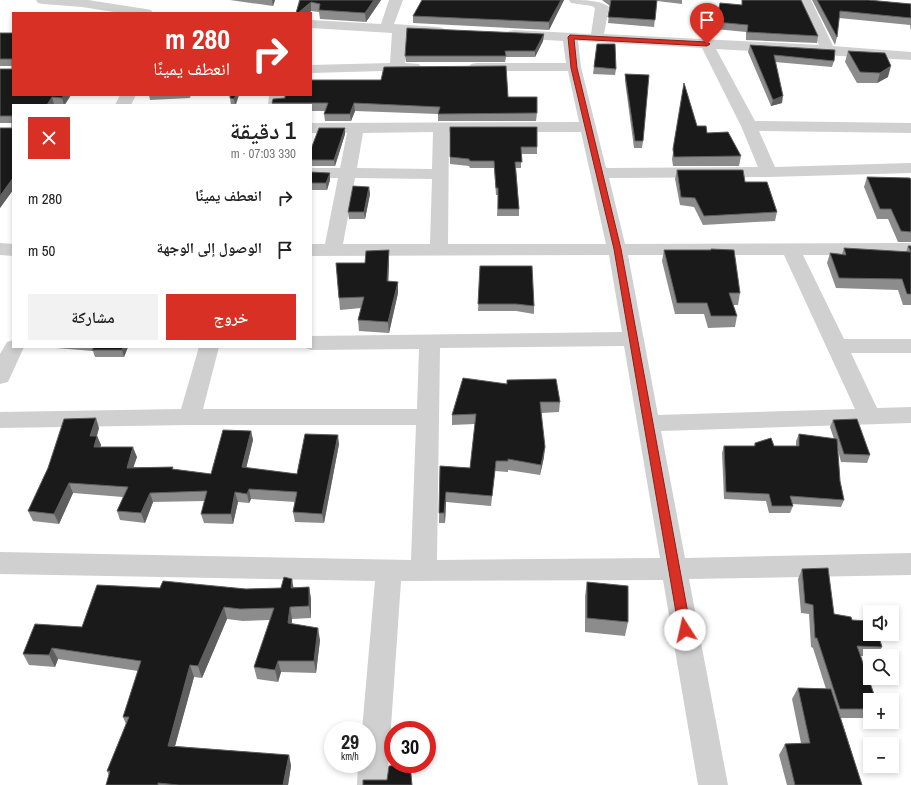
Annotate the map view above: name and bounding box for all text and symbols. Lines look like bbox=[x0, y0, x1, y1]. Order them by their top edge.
pin bbox=[690, 3, 724, 44]
icon: arrive bbox=[696, 9, 718, 31]
text: 280 m bbox=[165, 20, 230, 58]
icon: right bbox=[244, 28, 296, 80]
text: انعطف يمينًا bbox=[153, 56, 230, 81]
text: 1 دقيقة bbox=[230, 114, 296, 146]
button: close bbox=[28, 117, 70, 159]
text: 330 m · 07:03 bbox=[231, 145, 296, 162]
text: انعطف يمينًا bbox=[195, 185, 262, 206]
icon: right bbox=[274, 187, 296, 209]
text: 280 m bbox=[28, 188, 62, 209]
text: الوصول إلى الوجهة bbox=[157, 237, 262, 258]
icon: arrive bbox=[274, 239, 296, 261]
text: 50 m bbox=[28, 240, 55, 261]
button: مشاركة bbox=[28, 294, 158, 340]
button: خروج bbox=[166, 294, 296, 340]
map controls bbox=[863, 605, 899, 773]
button: sound bbox=[863, 605, 899, 641]
position arrow bbox=[664, 609, 706, 651]
button: search bbox=[863, 649, 899, 685]
button: + bbox=[863, 693, 899, 729]
speed limit sign: 30 bbox=[384, 721, 436, 773]
text: 29 bbox=[341, 728, 359, 755]
button: − bbox=[863, 737, 899, 773]
text: km/h bbox=[341, 750, 359, 763]

